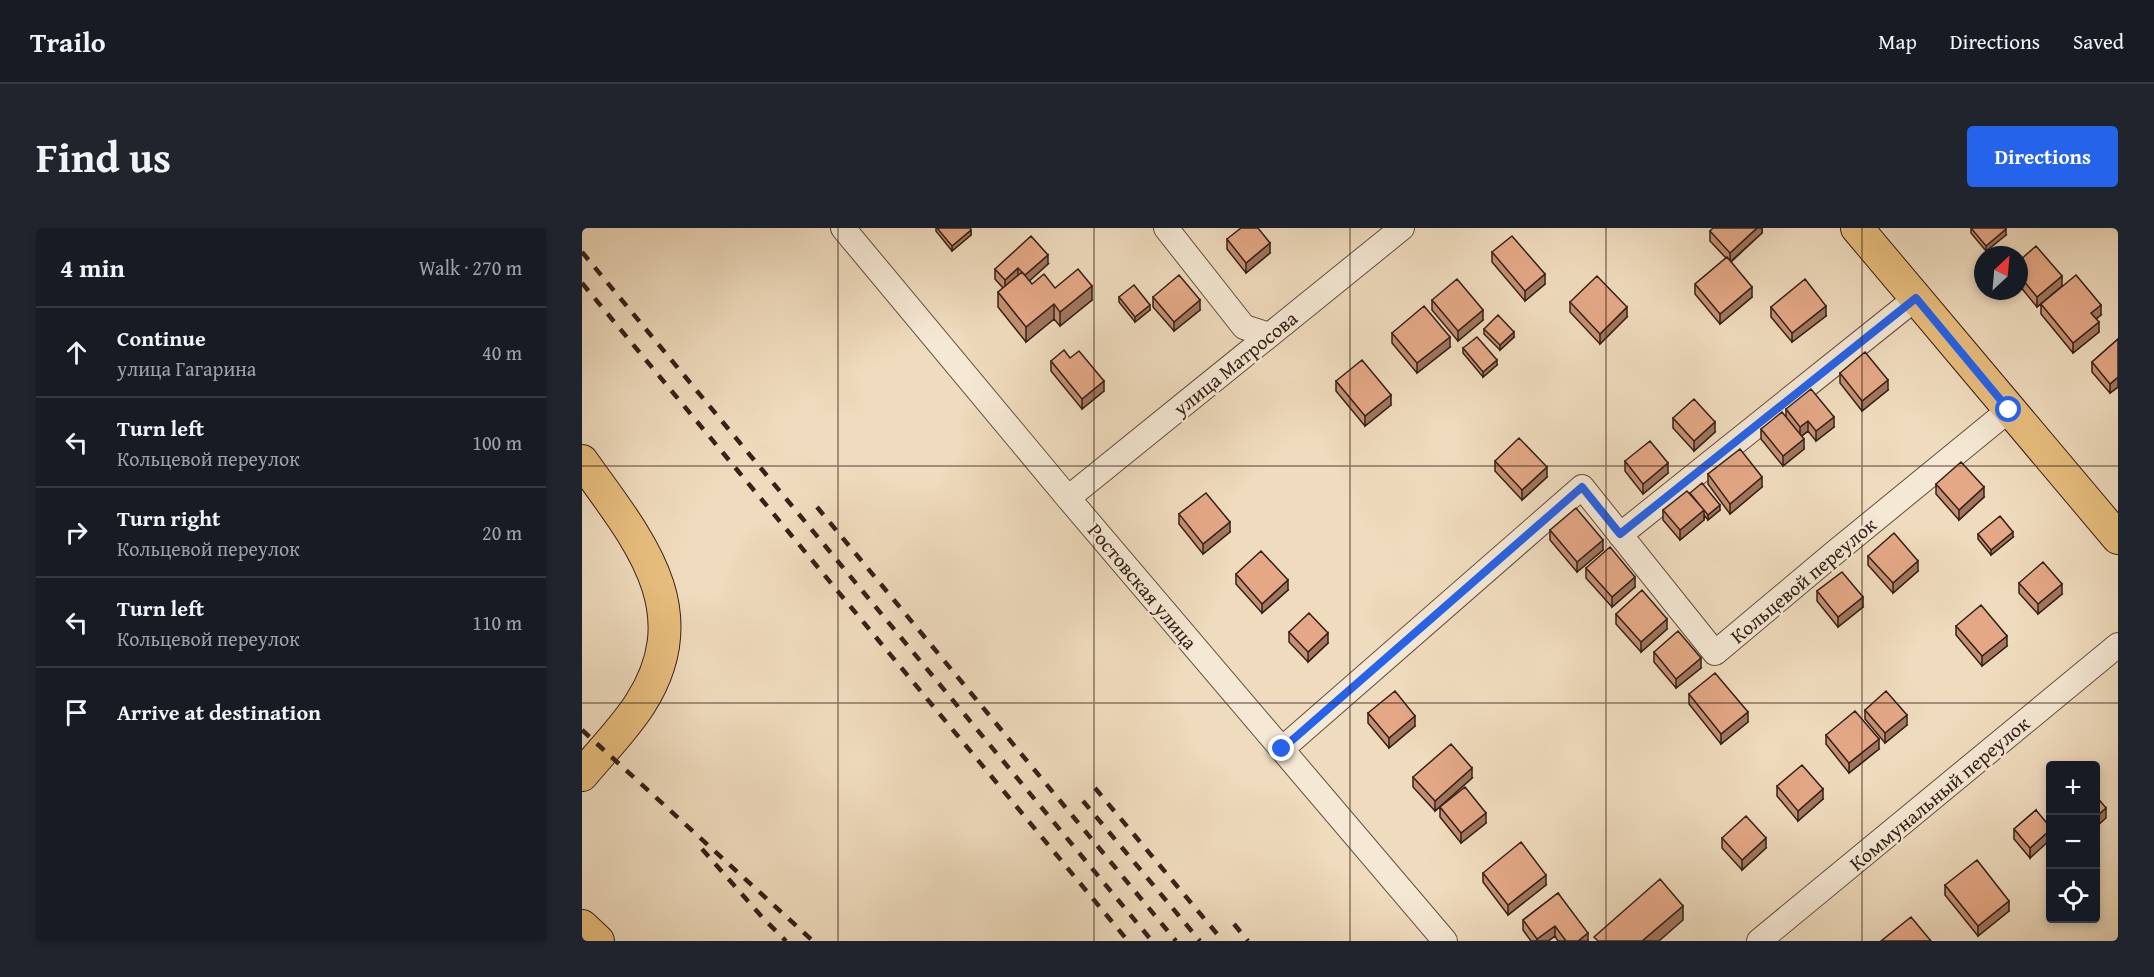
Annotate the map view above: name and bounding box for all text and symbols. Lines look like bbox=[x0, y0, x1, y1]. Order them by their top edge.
text: Trailo bbox=[30, 21, 106, 62]
text: Map bbox=[1878, 26, 1917, 57]
text: Directions bbox=[1950, 26, 2040, 57]
text: Saved bbox=[2073, 26, 2124, 57]
text: Find us bbox=[36, 126, 171, 187]
button: Directions bbox=[1967, 126, 2118, 187]
north arrow bbox=[1974, 246, 2028, 300]
text: 4 min bbox=[60, 248, 125, 287]
text: Walk · 270 m bbox=[419, 253, 522, 282]
street label: улица Матросова bbox=[1166, 303, 1304, 423]
text: Continue bbox=[117, 322, 206, 354]
icon: ahead bbox=[60, 336, 93, 369]
text: 40 m bbox=[482, 338, 522, 367]
text: улица Гагарина bbox=[117, 354, 256, 383]
route start bbox=[1995, 396, 2021, 422]
text: Turn left bbox=[117, 412, 204, 444]
icon: left bbox=[60, 426, 93, 459]
text: 100 m bbox=[472, 428, 522, 457]
text: Кольцевой переулок bbox=[117, 444, 300, 473]
text: Turn right bbox=[117, 502, 220, 534]
street label: Кольцевой переулок bbox=[1724, 510, 1883, 650]
icon: right bbox=[60, 516, 93, 549]
street label: Ростовская улица bbox=[1081, 517, 1205, 656]
text: 20 m bbox=[482, 518, 522, 547]
text: Кольцевой переулок bbox=[117, 534, 300, 563]
text: Turn left bbox=[117, 592, 204, 624]
icon: left bbox=[60, 606, 93, 639]
text: 110 m bbox=[472, 608, 522, 637]
text: Кольцевой переулок bbox=[117, 624, 300, 653]
icon: arrive bbox=[60, 696, 93, 729]
text: Arrive at destination bbox=[117, 696, 321, 728]
street label: Коммунальный переулок bbox=[1843, 708, 2036, 877]
route end bbox=[1268, 735, 1294, 761]
map controls bbox=[2046, 761, 2100, 923]
button: + bbox=[2046, 761, 2100, 815]
button: − bbox=[2046, 815, 2100, 869]
button: locate bbox=[2046, 869, 2100, 923]

